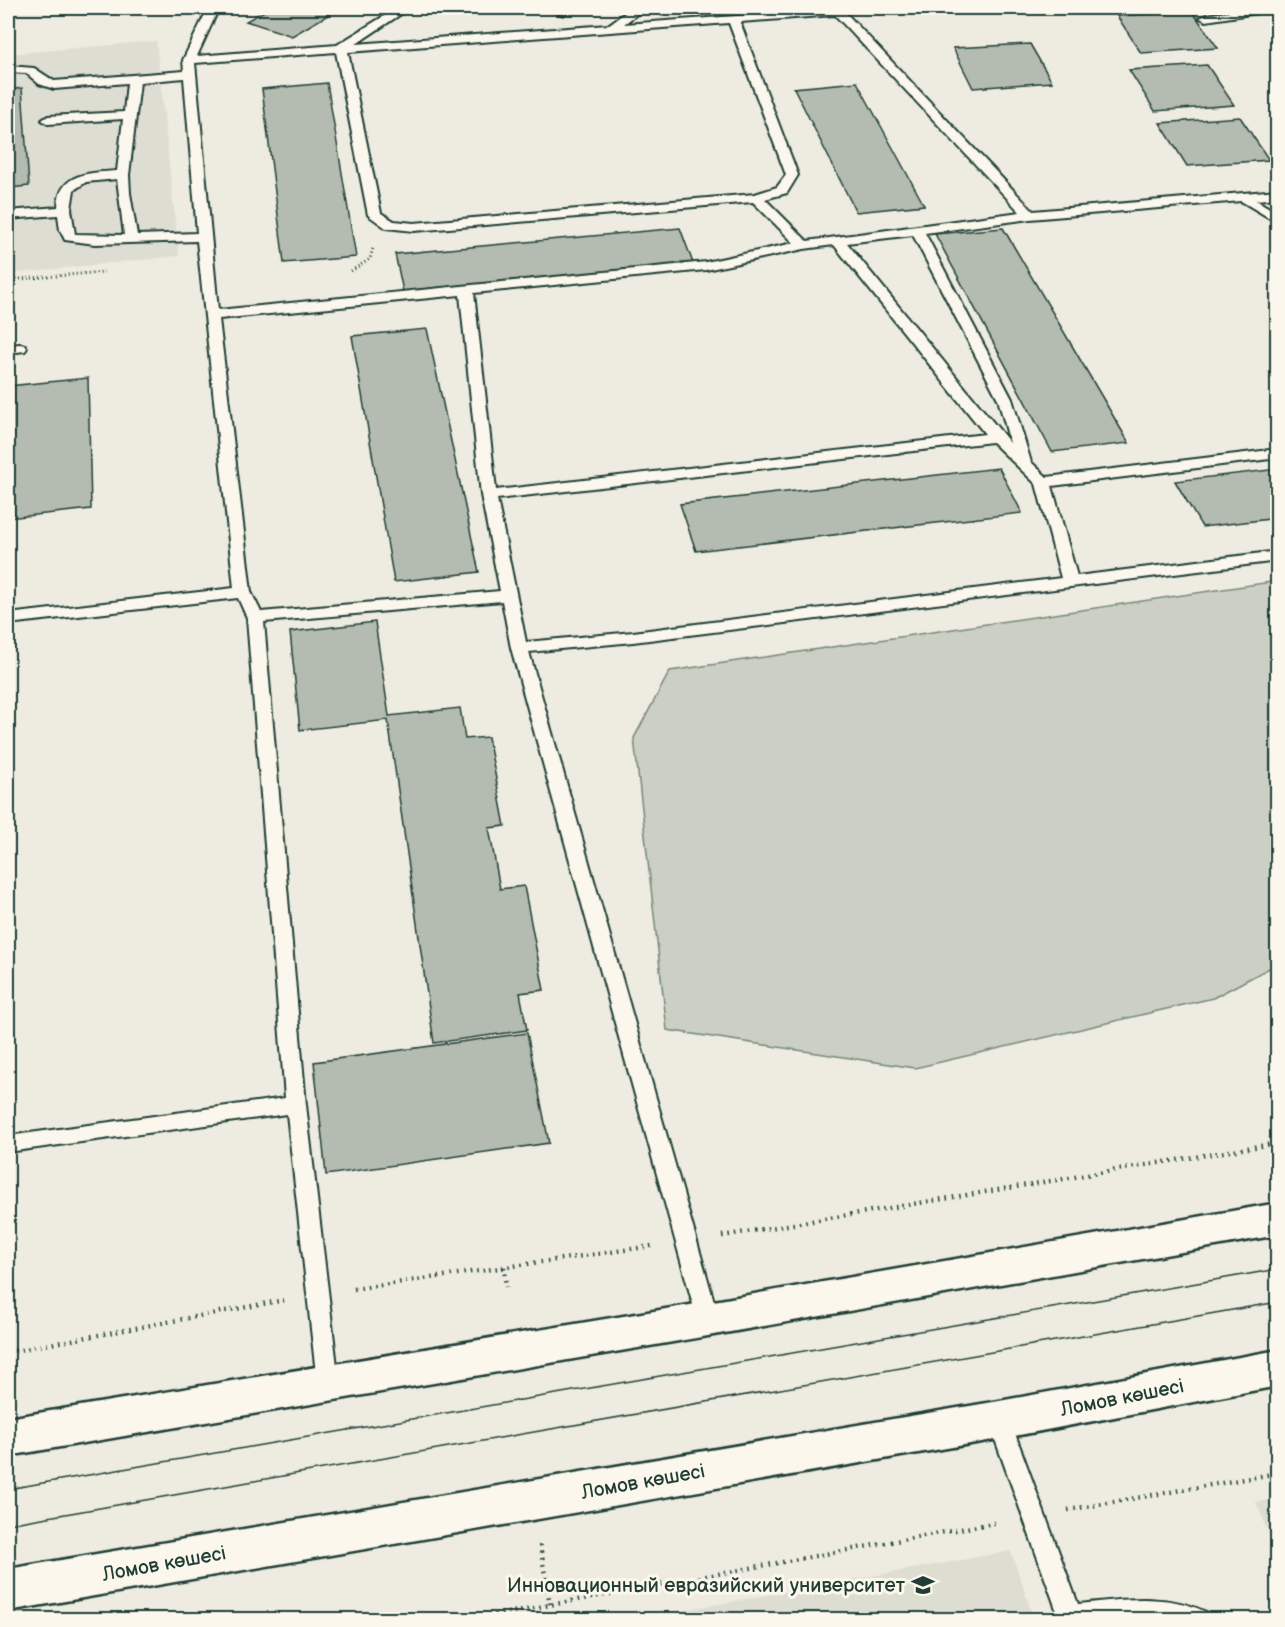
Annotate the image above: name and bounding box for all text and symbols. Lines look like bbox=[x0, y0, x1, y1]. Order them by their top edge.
street label: Ломов көшесі bbox=[1057, 1374, 1186, 1422]
street label: Ломов көшесі bbox=[578, 1459, 707, 1505]
street label: Ломов көшесі bbox=[99, 1541, 228, 1587]
school or university icon: Инновационный евразийский университет bbox=[910, 1572, 936, 1598]
place label: Инновационный евразийский университет bbox=[507, 1574, 906, 1598]

